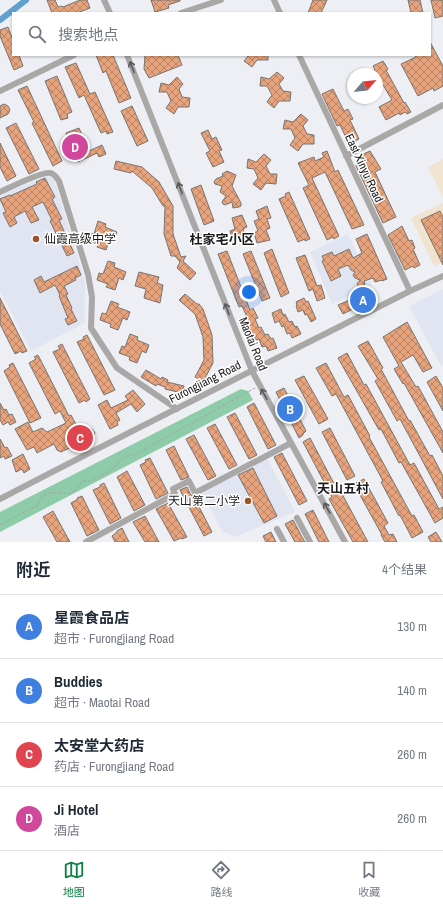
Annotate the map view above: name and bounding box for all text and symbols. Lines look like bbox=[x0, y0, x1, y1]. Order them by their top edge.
search box bbox=[12, 12, 431, 56]
icon: search bbox=[26, 23, 48, 45]
text: 搜索地点 bbox=[58, 24, 118, 45]
one-way arrow bbox=[128, 61, 136, 73]
north arrow bbox=[347, 68, 383, 104]
street label: East Xinyu Road bbox=[341, 131, 387, 205]
pin: D bbox=[62, 132, 88, 162]
one-way arrow bbox=[176, 182, 184, 194]
place label: 仙霞高级中学 bbox=[44, 231, 116, 247]
district label: 杜家宅小区 bbox=[189, 231, 255, 248]
marker: 仙霞高级中学 bbox=[31, 234, 41, 244]
your location bbox=[239, 282, 259, 302]
pin: A bbox=[350, 285, 376, 315]
one-way arrow bbox=[223, 303, 231, 315]
street label: Maotai Road bbox=[235, 315, 271, 373]
street label: Furongjiang Road bbox=[166, 357, 244, 407]
one-way arrow bbox=[260, 388, 267, 400]
pin: B bbox=[277, 394, 303, 424]
pin: C bbox=[67, 423, 93, 453]
district label: 天山五村 bbox=[317, 480, 369, 497]
place label: 天山第二小学 bbox=[168, 493, 240, 509]
marker: 天山第二小学 bbox=[243, 496, 253, 506]
one-way arrow bbox=[323, 502, 330, 514]
text: 附近 bbox=[16, 558, 50, 581]
text: 4个结果 bbox=[382, 561, 427, 578]
text: 星霞食品店 bbox=[54, 607, 129, 628]
text: A bbox=[25, 618, 33, 635]
text: 130 m bbox=[397, 618, 427, 635]
text: 超市 · Furongjiang Road bbox=[54, 630, 174, 647]
text: Buddies bbox=[54, 671, 103, 692]
text: B bbox=[25, 682, 33, 699]
text: 140 m bbox=[397, 682, 427, 699]
text: 超市 · Maotai Road bbox=[54, 694, 150, 711]
text: 太安堂大药店 bbox=[54, 735, 144, 756]
text: C bbox=[25, 746, 33, 763]
text: 260 m bbox=[397, 746, 427, 763]
text: 药店 · Furongjiang Road bbox=[54, 758, 174, 775]
text: Ji Hotel bbox=[54, 799, 98, 820]
text: D bbox=[25, 810, 33, 827]
text: 260 m bbox=[397, 810, 427, 827]
text: 酒店 bbox=[54, 822, 80, 839]
tab: 地图 bbox=[63, 859, 85, 899]
tab: 路线 bbox=[210, 859, 232, 899]
tab: 收藏 bbox=[358, 859, 380, 899]

